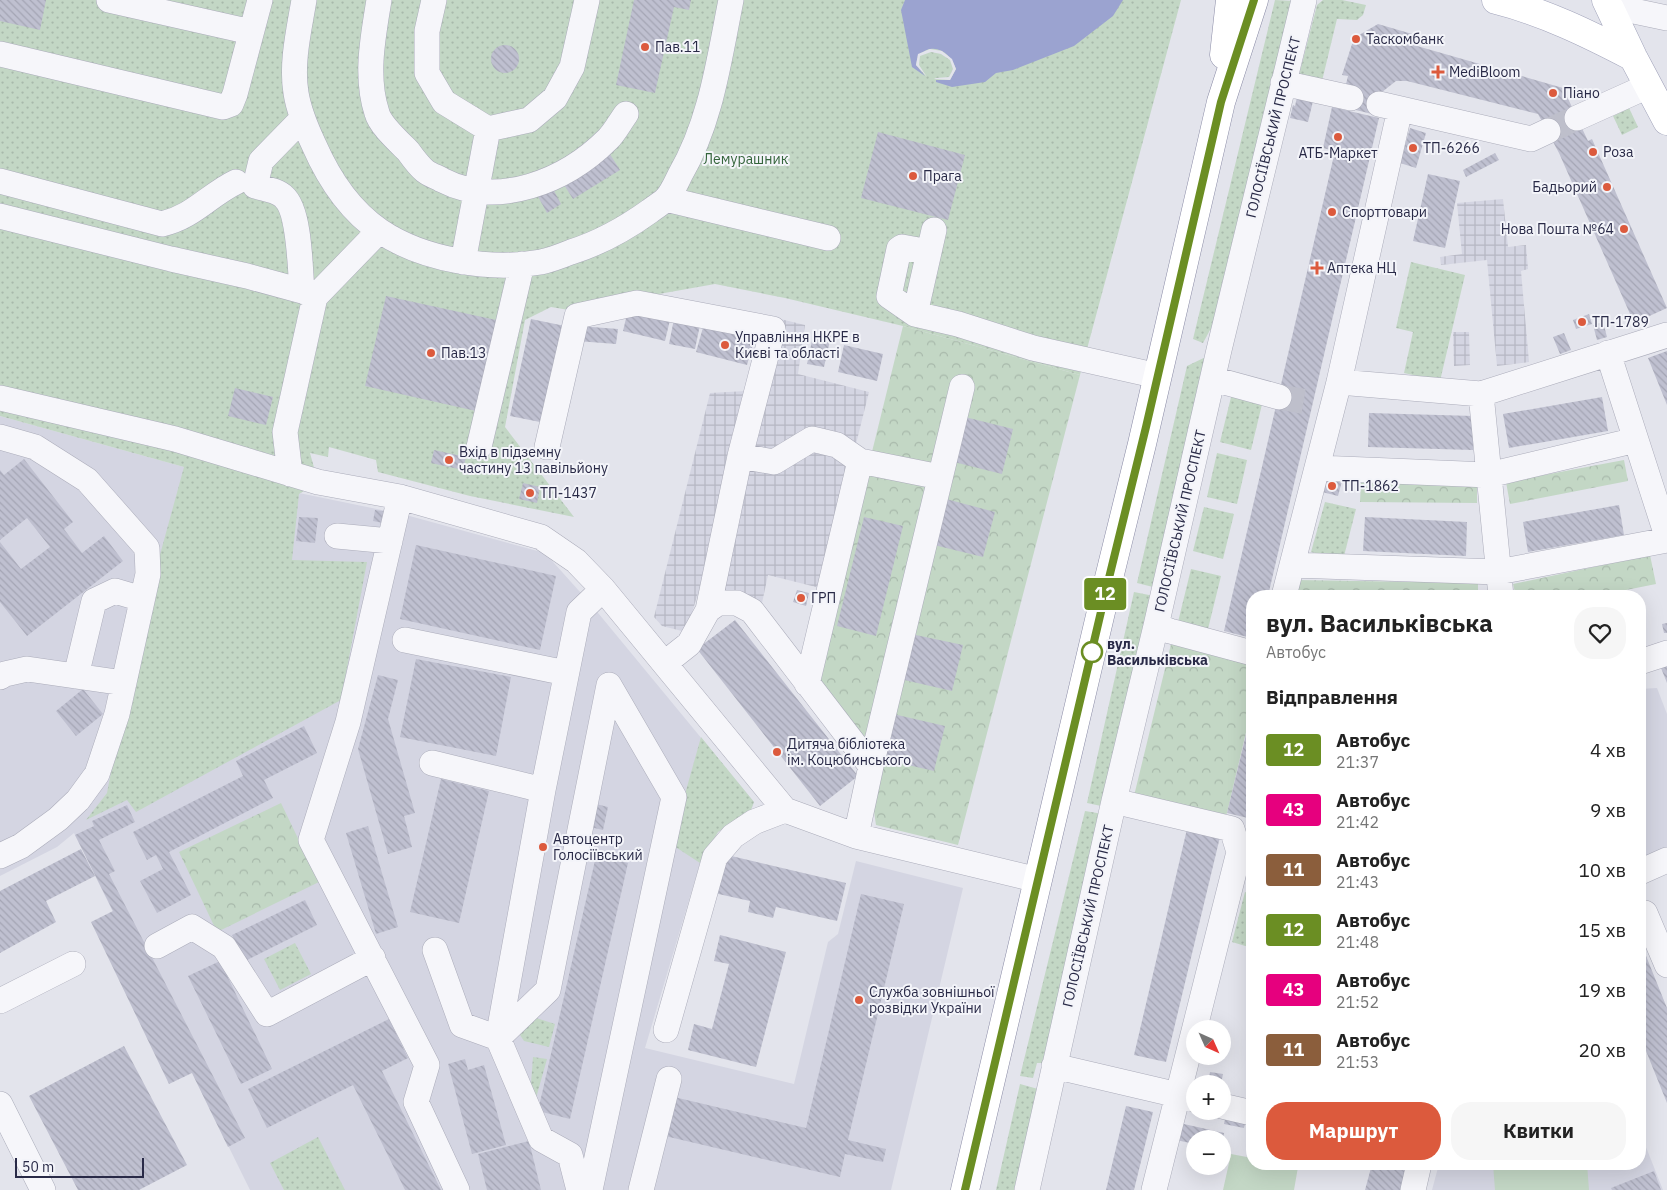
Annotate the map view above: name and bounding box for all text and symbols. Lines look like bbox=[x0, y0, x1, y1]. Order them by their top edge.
place label: Таскомбанк bbox=[1366, 30, 1444, 48]
marker: Таскомбанк bbox=[1350, 33, 1362, 45]
street label: ГОЛОСІЇВСЬКИЙ ПРОСПЕКТ bbox=[1241, 34, 1304, 220]
place label: Пав.11 bbox=[655, 38, 700, 56]
marker: Пав.11 bbox=[639, 41, 651, 53]
place label: MediBloom bbox=[1449, 63, 1521, 81]
marker: MediBloom bbox=[1431, 65, 1445, 79]
place label: Піано bbox=[1563, 84, 1600, 102]
marker: Піано bbox=[1547, 87, 1559, 99]
marker: АТБ-Маркет bbox=[1332, 131, 1344, 143]
place label: ТП-6266 bbox=[1423, 139, 1480, 157]
marker: ТП-6266 bbox=[1407, 142, 1419, 154]
place label: Роза bbox=[1603, 143, 1634, 161]
place label: АТБ-Маркет bbox=[1298, 144, 1378, 162]
marker: Роза bbox=[1587, 146, 1599, 158]
park label: Лемурашник bbox=[704, 150, 789, 168]
place label: Прага bbox=[923, 167, 962, 185]
marker: Прага bbox=[907, 170, 919, 182]
place label: Бадьорий bbox=[1532, 178, 1597, 196]
marker: Бадьорий bbox=[1601, 181, 1613, 193]
place label: Спорттовари bbox=[1342, 203, 1427, 221]
marker: Спорттовари bbox=[1326, 206, 1338, 218]
place label: Нова Пошта №64 bbox=[1501, 220, 1614, 238]
marker: Нова Пошта №64 bbox=[1618, 223, 1630, 235]
place label: Аптека НЦ bbox=[1327, 259, 1397, 277]
marker: Аптека НЦ bbox=[1311, 262, 1323, 274]
place label: ТП-1789 bbox=[1592, 313, 1649, 331]
marker: ТП-1789 bbox=[1576, 316, 1588, 328]
place label: Управління НКРЕ в Києві та області bbox=[735, 328, 860, 362]
marker: Управління НКРЕ в Києві та області bbox=[719, 339, 731, 351]
place label: Пав.13 bbox=[441, 344, 486, 362]
marker: Пав.13 bbox=[425, 347, 437, 359]
street label: ГОЛОСІЇВСЬКИЙ ПРОСПЕКТ bbox=[1149, 428, 1210, 614]
place label: Вхід в підземну частину 13 павільйону bbox=[459, 443, 608, 477]
marker: Вхід в підземну частину 13 павільйону bbox=[443, 454, 455, 466]
place label: ТП-1862 bbox=[1342, 477, 1399, 495]
marker: ТП-1862 bbox=[1326, 480, 1338, 492]
place label: ТП-1437 bbox=[540, 484, 597, 502]
marker: ТП-1437 bbox=[524, 487, 536, 499]
line badge: 12 bbox=[1082, 578, 1128, 610]
text: 12 bbox=[1094, 582, 1116, 605]
place label: ГРП bbox=[811, 589, 836, 607]
marker: ГРП bbox=[795, 592, 807, 604]
text: вул. Васильківська bbox=[1266, 607, 1493, 639]
button: heart bbox=[1574, 607, 1626, 659]
place label: вул. Васильківська bbox=[1107, 635, 1208, 669]
marker: вул. Васильківська bbox=[1081, 641, 1103, 663]
text: Автобус bbox=[1266, 642, 1326, 662]
text: Відправлення bbox=[1266, 685, 1398, 709]
text: Автобус bbox=[1336, 728, 1410, 752]
place label: Дитяча бібліотека ім. Коцюбинського bbox=[787, 735, 911, 769]
text: 12 bbox=[1283, 738, 1304, 761]
text: 4 хв bbox=[1590, 738, 1626, 762]
marker: Дитяча бібліотека ім. Коцюбинського bbox=[771, 746, 783, 758]
text: 21:37 bbox=[1336, 752, 1379, 772]
text: Автобус bbox=[1336, 788, 1410, 812]
text: 43 bbox=[1283, 798, 1304, 821]
text: 9 хв bbox=[1590, 798, 1626, 822]
text: 21:42 bbox=[1336, 812, 1379, 832]
street label: ГОЛОСІЇВСЬКИЙ ПРОСПЕКТ bbox=[1057, 823, 1118, 1009]
place label: Автоцентр Голосіївський bbox=[553, 830, 643, 864]
marker: Автоцентр Голосіївський bbox=[537, 841, 549, 853]
text: Автобус bbox=[1336, 848, 1410, 872]
text: 11 bbox=[1283, 858, 1304, 881]
text: 10 хв bbox=[1578, 858, 1626, 882]
text: 21:43 bbox=[1336, 872, 1379, 892]
text: Автобус bbox=[1336, 908, 1410, 932]
text: 12 bbox=[1283, 918, 1304, 941]
text: 15 хв bbox=[1578, 918, 1626, 942]
text: 21:48 bbox=[1336, 932, 1379, 952]
text: Автобус bbox=[1336, 968, 1410, 992]
text: 43 bbox=[1283, 978, 1304, 1001]
text: 19 хв bbox=[1578, 978, 1626, 1002]
place label: Служба зовнішньої розвідки України bbox=[869, 983, 995, 1017]
text: 21:52 bbox=[1336, 992, 1379, 1012]
marker: Служба зовнішньої розвідки України bbox=[853, 994, 865, 1006]
north arrow bbox=[1186, 1020, 1231, 1065]
map controls bbox=[1186, 1020, 1231, 1175]
text: Автобус bbox=[1336, 1028, 1410, 1052]
text: 11 bbox=[1283, 1038, 1304, 1061]
text: 20 хв bbox=[1578, 1038, 1626, 1062]
text: 21:53 bbox=[1336, 1052, 1379, 1072]
button: + bbox=[1186, 1075, 1231, 1120]
button: Маршрут bbox=[1266, 1102, 1441, 1160]
button: Квитки bbox=[1451, 1102, 1626, 1160]
button: − bbox=[1186, 1130, 1231, 1175]
scale bar bbox=[15, 1155, 144, 1178]
text: 50 m bbox=[22, 1158, 54, 1176]

